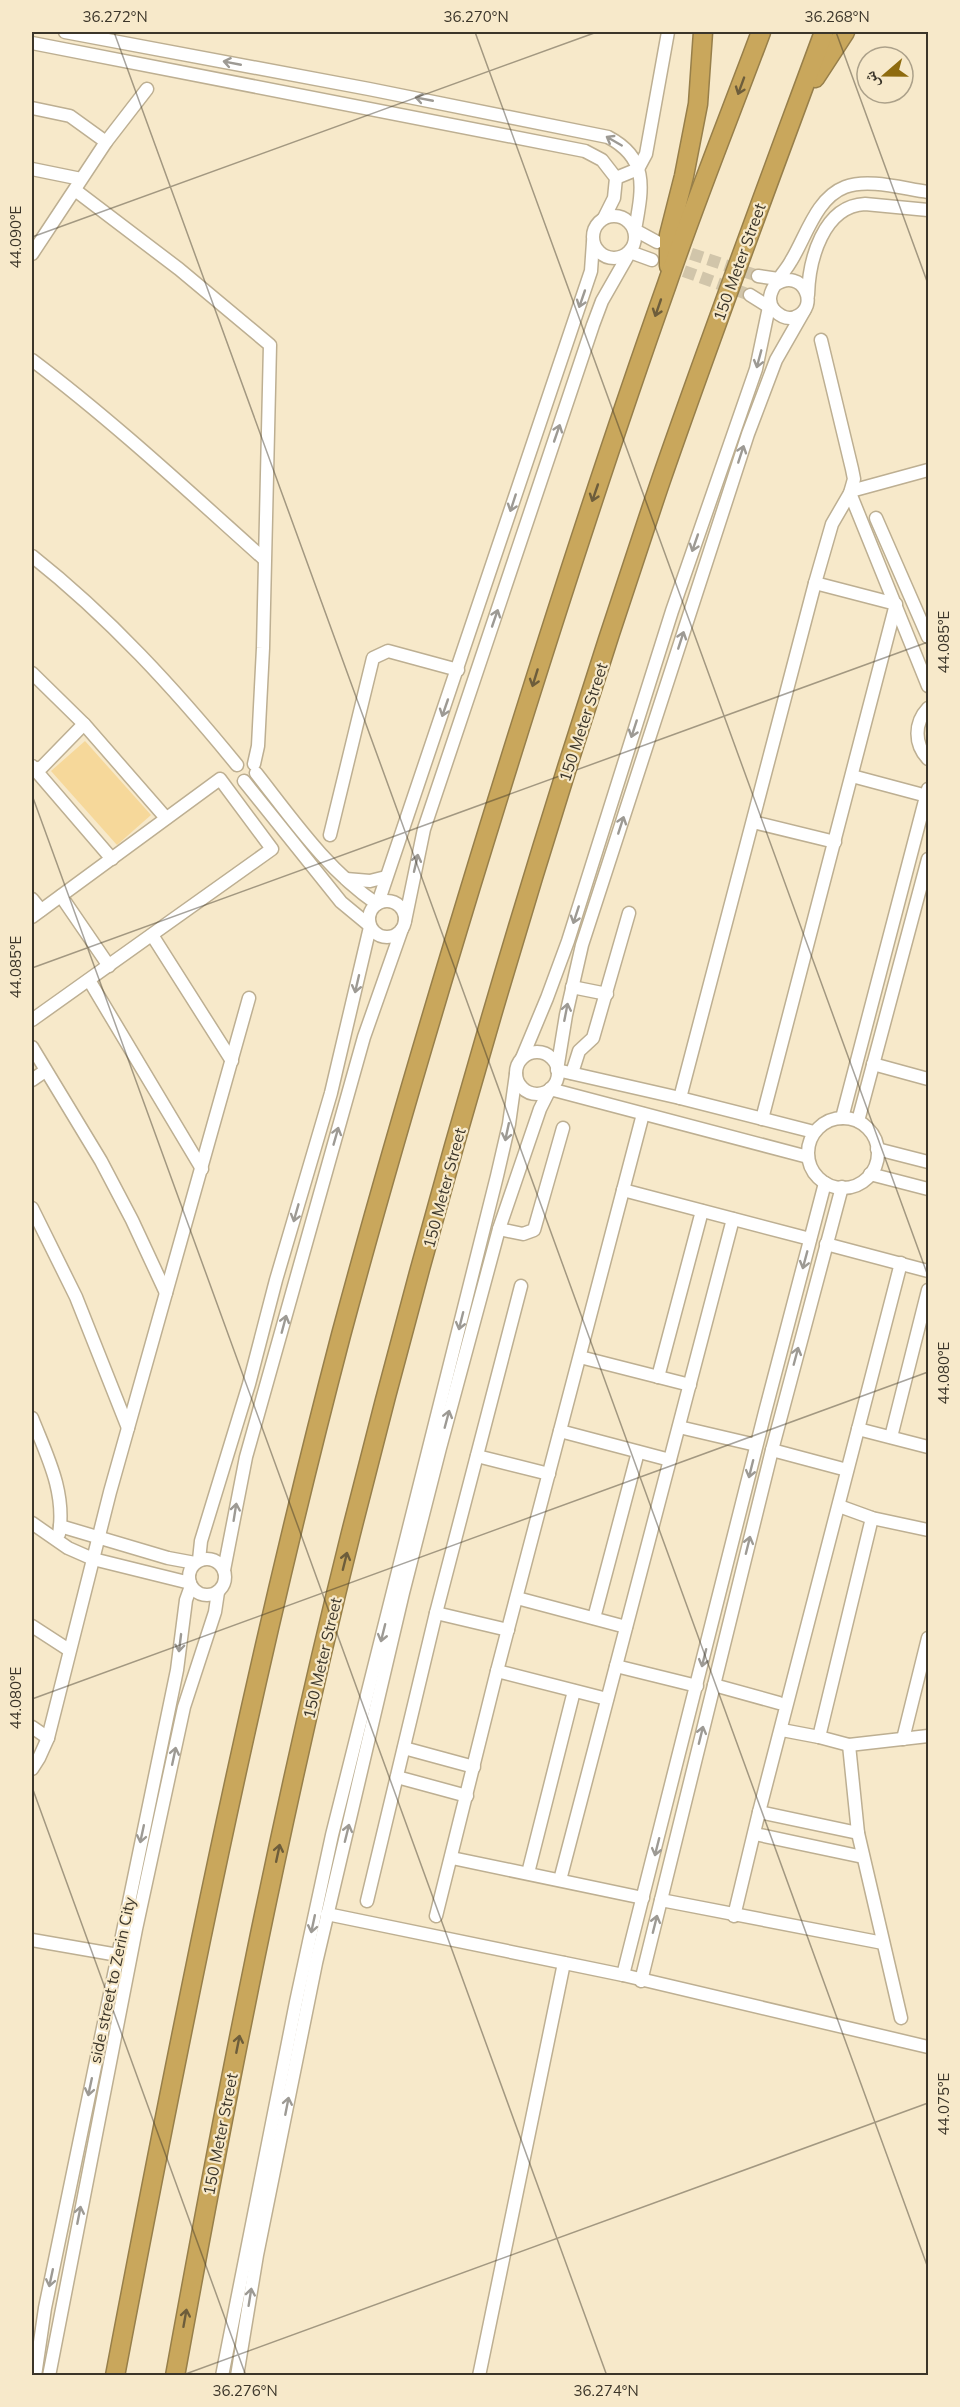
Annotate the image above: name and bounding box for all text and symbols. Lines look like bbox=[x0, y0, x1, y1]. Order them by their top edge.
text: 36.272°N bbox=[82, 7, 148, 26]
text: 36.270°N bbox=[443, 7, 509, 26]
text: 36.268°N bbox=[804, 7, 870, 26]
north arrow bbox=[855, 45, 915, 105]
one-way arrow bbox=[223, 57, 243, 68]
text: ش bbox=[859, 69, 883, 92]
one-way arrow bbox=[734, 76, 745, 95]
one-way arrow bbox=[415, 93, 434, 105]
one-way arrow bbox=[606, 135, 623, 147]
street label: 150 Meter Street bbox=[708, 200, 770, 324]
text: 44.090°E bbox=[6, 205, 25, 268]
one-way arrow bbox=[576, 289, 587, 308]
one-way arrow bbox=[652, 298, 663, 317]
one-way arrow bbox=[752, 349, 764, 368]
one-way arrow bbox=[552, 424, 563, 443]
one-way arrow bbox=[737, 445, 748, 464]
one-way arrow bbox=[589, 483, 600, 502]
one-way arrow bbox=[507, 493, 518, 512]
one-way arrow bbox=[689, 534, 700, 553]
one-way arrow bbox=[490, 609, 501, 628]
text: 44.085°E bbox=[934, 610, 953, 673]
one-way arrow bbox=[676, 631, 687, 650]
street label: 150 Meter Street bbox=[554, 660, 612, 784]
one-way arrow bbox=[529, 668, 540, 687]
one-way arrow bbox=[439, 698, 450, 717]
one-way arrow bbox=[628, 719, 639, 738]
one-way arrow bbox=[616, 816, 627, 835]
one-way arrow bbox=[411, 854, 423, 873]
one-way arrow bbox=[570, 905, 581, 924]
text: 44.085°E bbox=[6, 935, 25, 998]
one-way arrow bbox=[351, 974, 363, 993]
one-way arrow bbox=[561, 1003, 572, 1023]
one-way arrow bbox=[501, 1122, 512, 1141]
street label: 150 Meter Street bbox=[418, 1125, 470, 1250]
one-way arrow bbox=[331, 1127, 342, 1146]
one-way arrow bbox=[290, 1203, 301, 1222]
one-way arrow bbox=[799, 1250, 810, 1269]
one-way arrow bbox=[454, 1311, 466, 1330]
one-way arrow bbox=[279, 1315, 290, 1334]
text: 44.080°E bbox=[934, 1341, 953, 1404]
one-way arrow bbox=[791, 1347, 803, 1366]
one-way arrow bbox=[442, 1410, 454, 1429]
one-way arrow bbox=[744, 1459, 756, 1478]
one-way arrow bbox=[229, 1503, 240, 1523]
one-way arrow bbox=[743, 1536, 755, 1555]
one-way arrow bbox=[339, 1551, 351, 1570]
street label: 150 Meter Street bbox=[298, 1595, 346, 1721]
one-way arrow bbox=[376, 1623, 388, 1642]
one-way arrow bbox=[175, 1633, 186, 1653]
one-way arrow bbox=[697, 1648, 709, 1667]
text: 44.080°E bbox=[6, 1666, 25, 1729]
one-way arrow bbox=[696, 1725, 708, 1744]
one-way arrow bbox=[168, 1747, 180, 1766]
one-way arrow bbox=[136, 1824, 147, 1844]
one-way arrow bbox=[341, 1824, 353, 1843]
one-way arrow bbox=[650, 1837, 662, 1856]
one-way arrow bbox=[272, 1844, 284, 1863]
street label: side street to Zerin City bbox=[85, 1895, 140, 2065]
one-way arrow bbox=[307, 1914, 318, 1933]
one-way arrow bbox=[649, 1915, 661, 1934]
one-way arrow bbox=[233, 2035, 244, 2054]
street label: 150 Meter Street bbox=[198, 2071, 242, 2197]
text: 44.075°E bbox=[934, 2072, 953, 2135]
one-way arrow bbox=[84, 2077, 96, 2096]
one-way arrow bbox=[282, 2096, 293, 2116]
one-way arrow bbox=[74, 2205, 85, 2225]
one-way arrow bbox=[45, 2268, 56, 2287]
one-way arrow bbox=[245, 2288, 256, 2307]
one-way arrow bbox=[180, 2309, 191, 2328]
text: 36.276°N bbox=[212, 2381, 278, 2400]
text: 36.274°N bbox=[573, 2381, 639, 2400]

